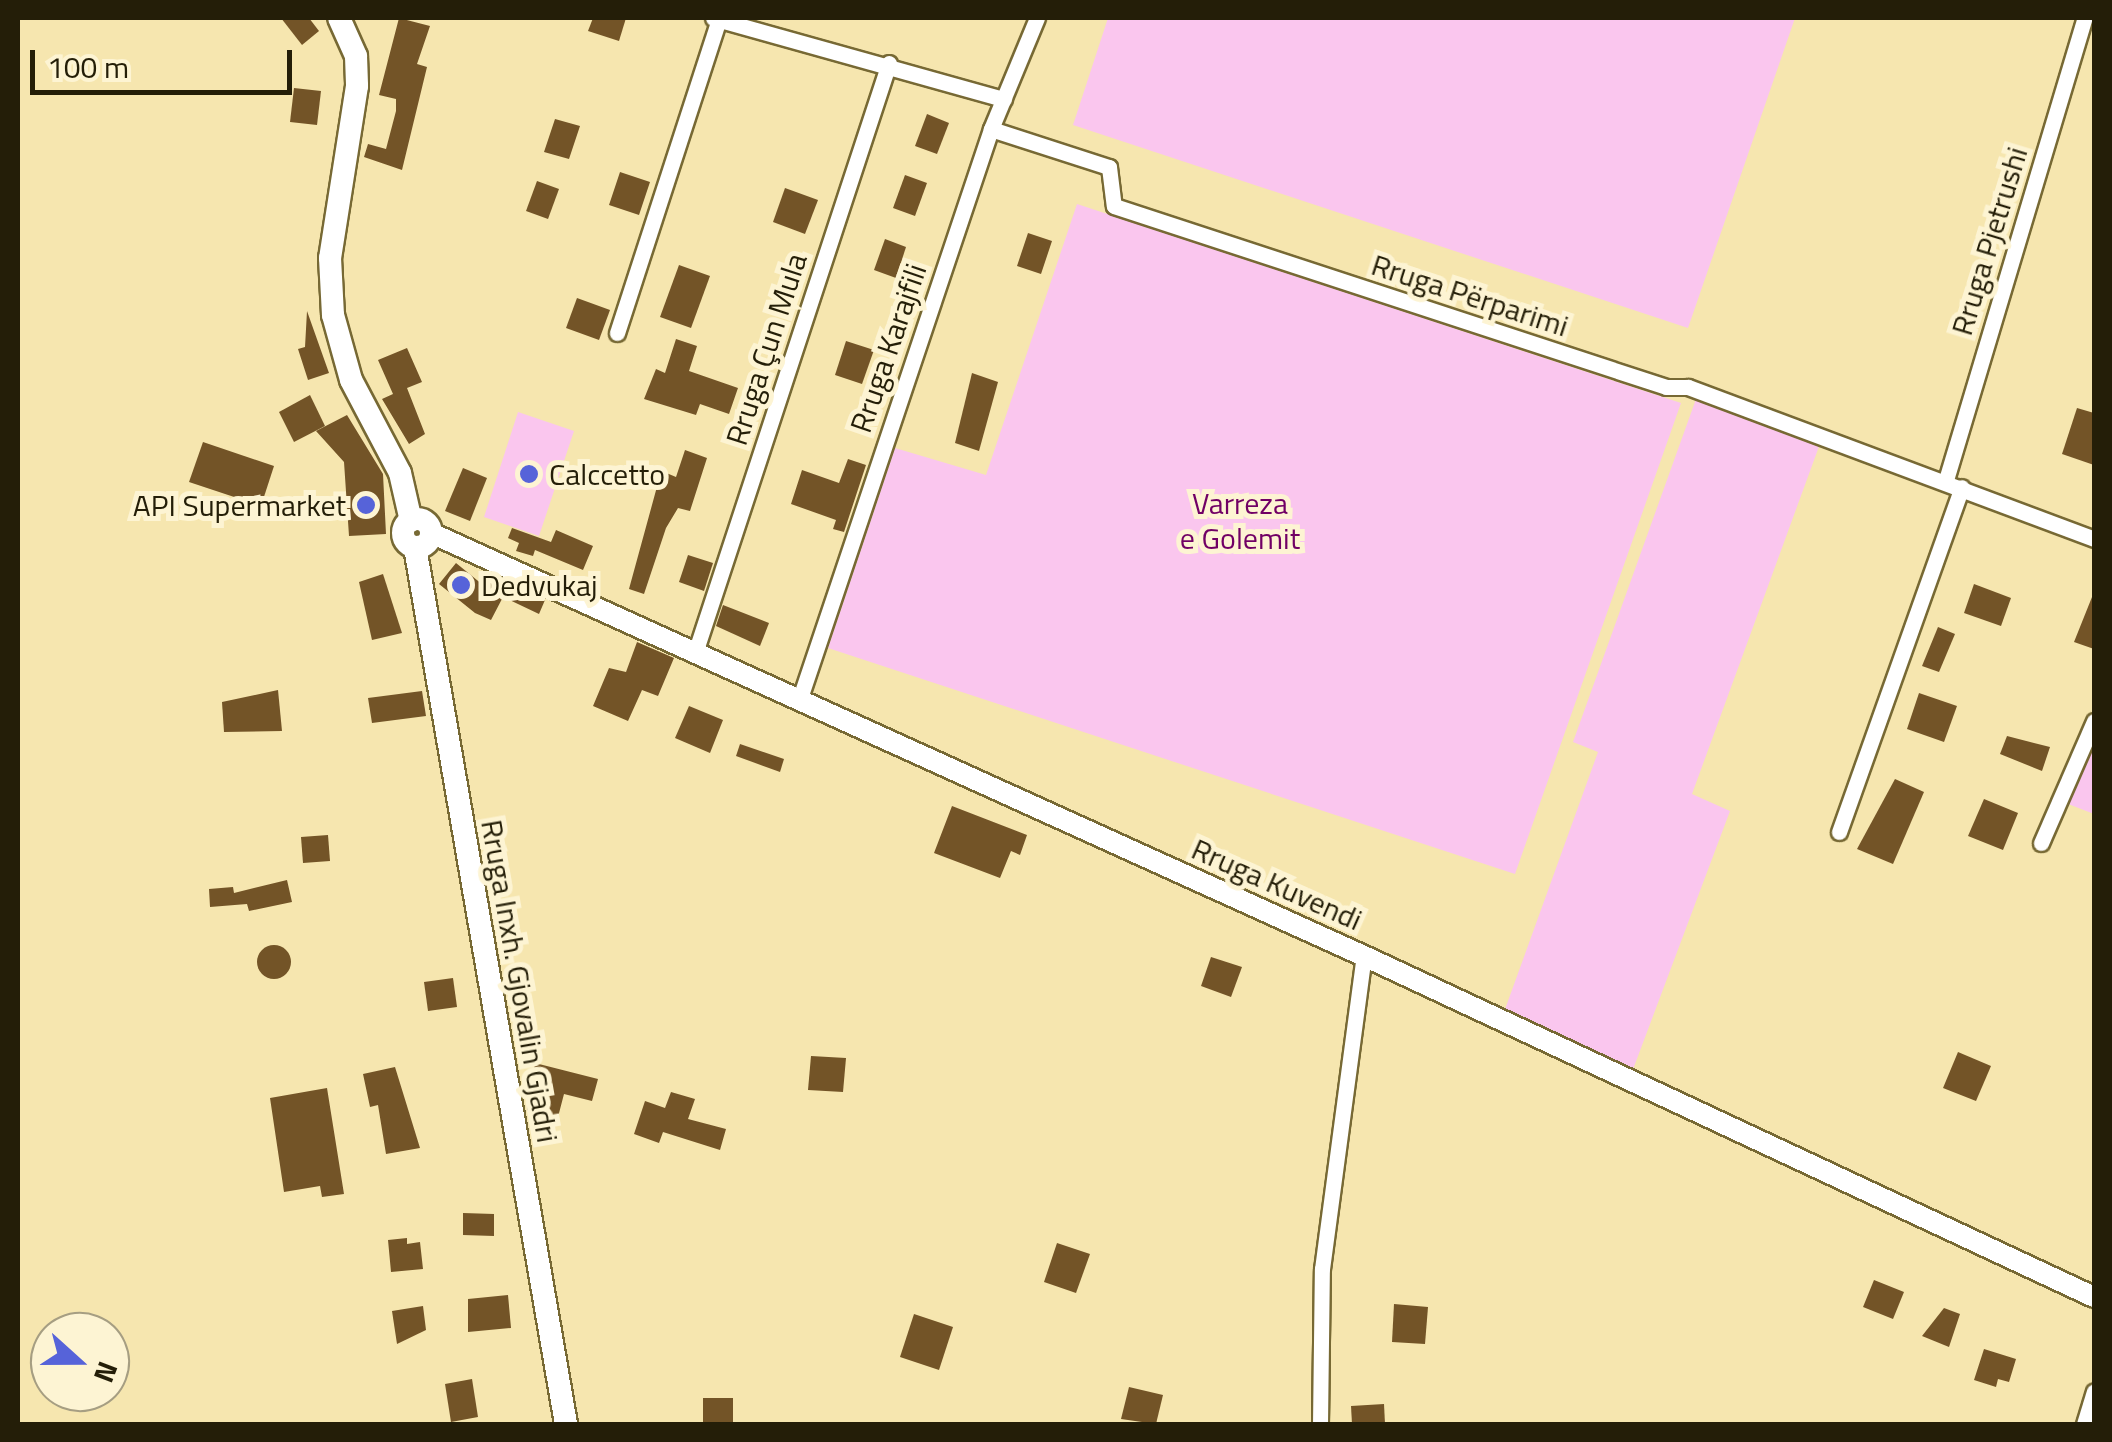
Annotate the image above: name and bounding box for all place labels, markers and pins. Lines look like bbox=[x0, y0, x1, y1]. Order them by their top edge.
place label: Calccetto bbox=[549, 456, 665, 492]
marker: Calccetto bbox=[518, 463, 540, 485]
place label: API Supermarket bbox=[133, 487, 346, 523]
marker: API Supermarket bbox=[355, 494, 377, 516]
place label: Dedvukaj bbox=[481, 567, 598, 603]
marker: Dedvukaj bbox=[450, 574, 472, 596]

